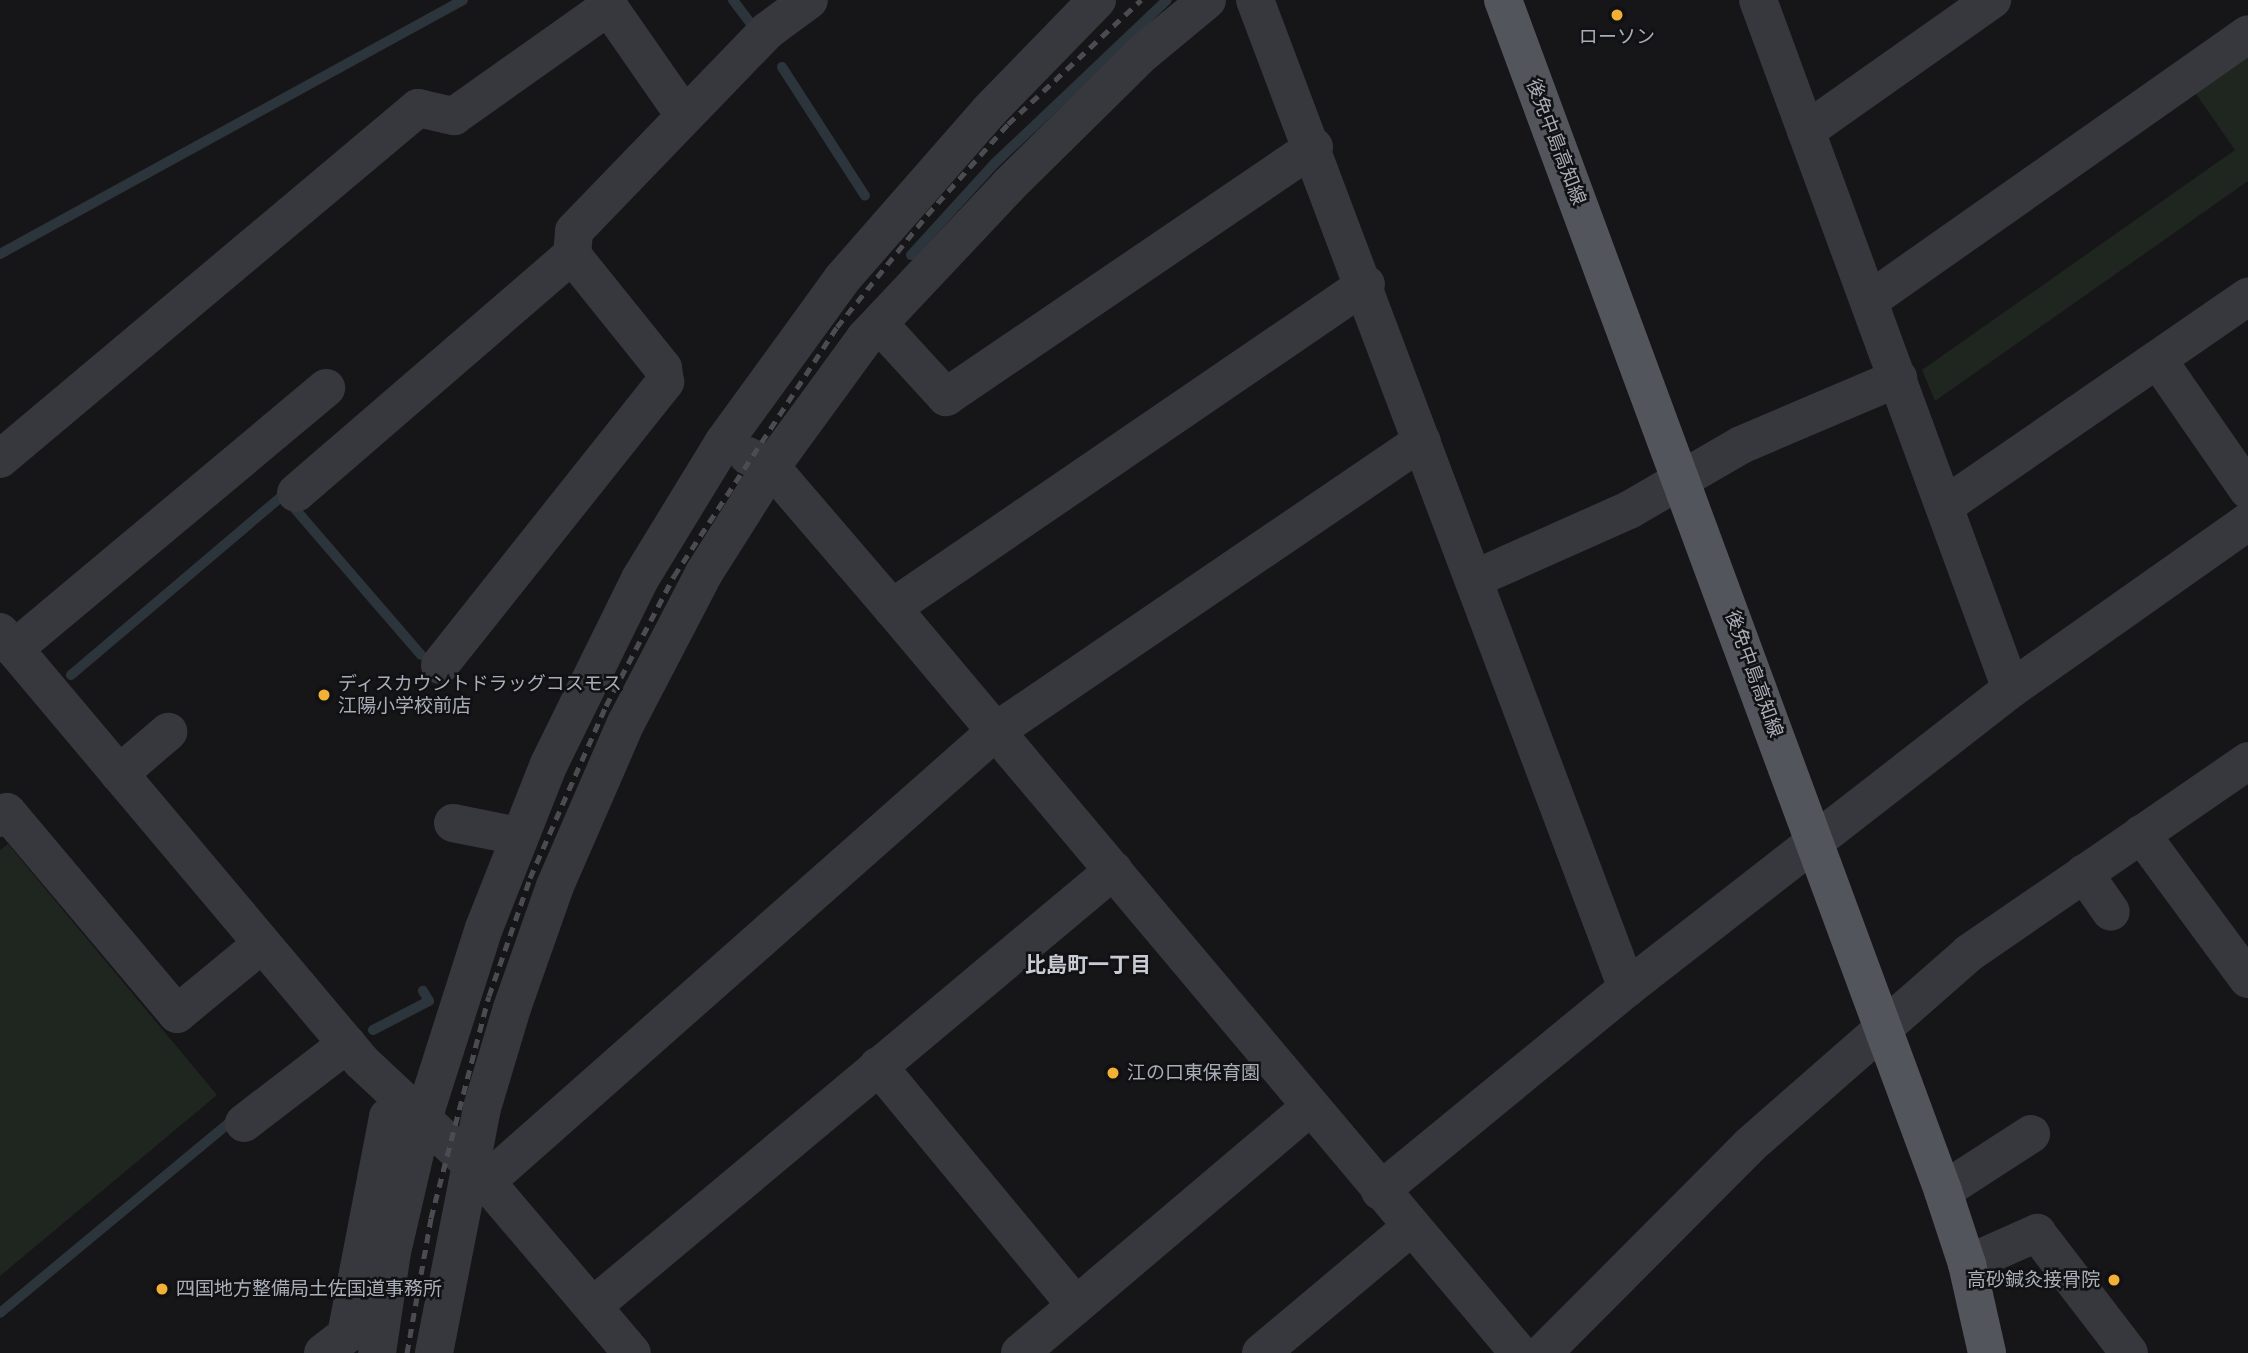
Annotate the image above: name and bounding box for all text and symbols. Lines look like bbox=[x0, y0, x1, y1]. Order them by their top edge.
marker: ローソン bbox=[1609, 7, 1625, 23]
place label: ローソン bbox=[1579, 26, 1655, 48]
street label: 後免中島高知線 bbox=[1522, 76, 1590, 208]
street label: 後免中島高知線 bbox=[1721, 608, 1787, 740]
place label: ディスカウントドラッグコスモス 江陽小学校前店 bbox=[338, 673, 623, 717]
marker: ディスカウントドラッグコスモス 江陽小学校前店 bbox=[316, 687, 332, 703]
district label: 比島町一丁目 bbox=[1025, 952, 1151, 978]
place label: 江の口東保育園 bbox=[1127, 1062, 1260, 1084]
marker: 江の口東保育園 bbox=[1105, 1065, 1121, 1081]
place label: 高砂鍼灸接骨院 bbox=[1967, 1269, 2100, 1291]
marker: 高砂鍼灸接骨院 bbox=[2106, 1272, 2122, 1288]
place label: 四国地方整備局土佐国道事務所 bbox=[176, 1278, 442, 1300]
marker: 四国地方整備局土佐国道事務所 bbox=[154, 1281, 170, 1297]

